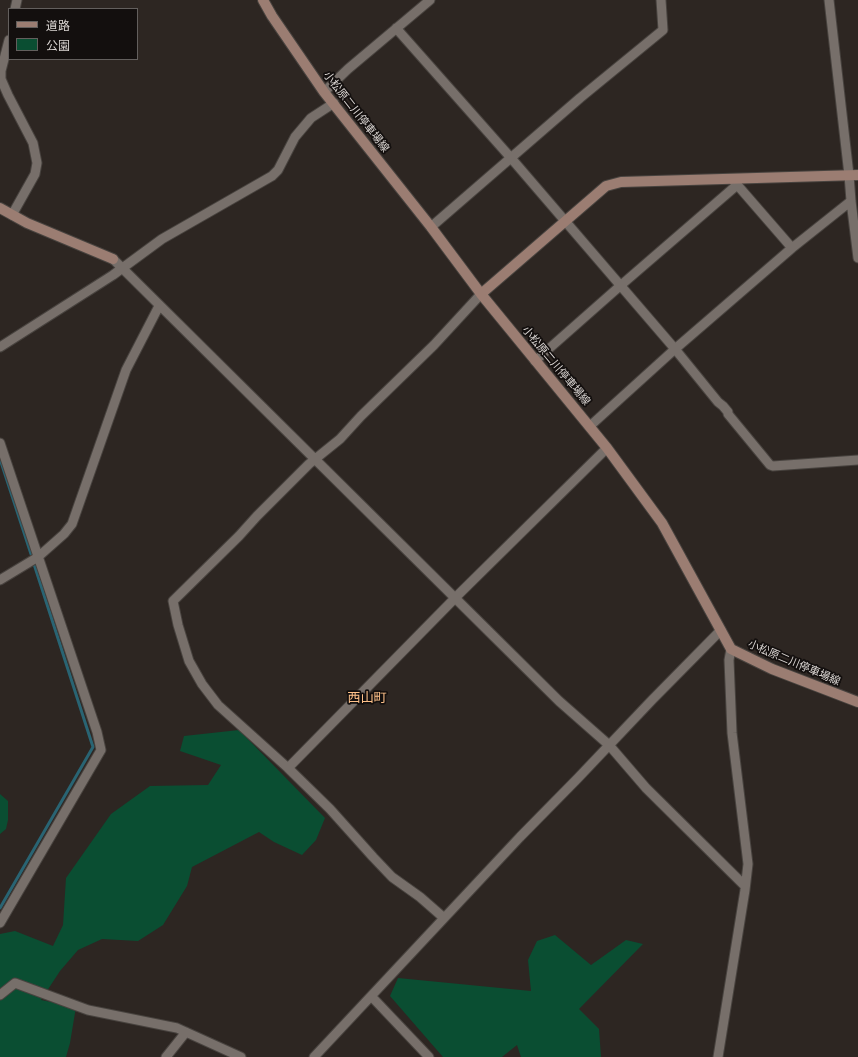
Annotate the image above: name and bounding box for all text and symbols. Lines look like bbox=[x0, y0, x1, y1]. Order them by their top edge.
legend bbox=[8, 8, 138, 60]
text: 道路 bbox=[46, 19, 70, 33]
text: 公園 bbox=[46, 39, 70, 53]
street label: 小松原二川停車場線 bbox=[320, 69, 392, 155]
street label: 小松原二川停車場線 bbox=[519, 324, 593, 408]
street label: 小松原二川停車場線 bbox=[746, 638, 842, 688]
district label: 西山町 bbox=[348, 690, 386, 706]

